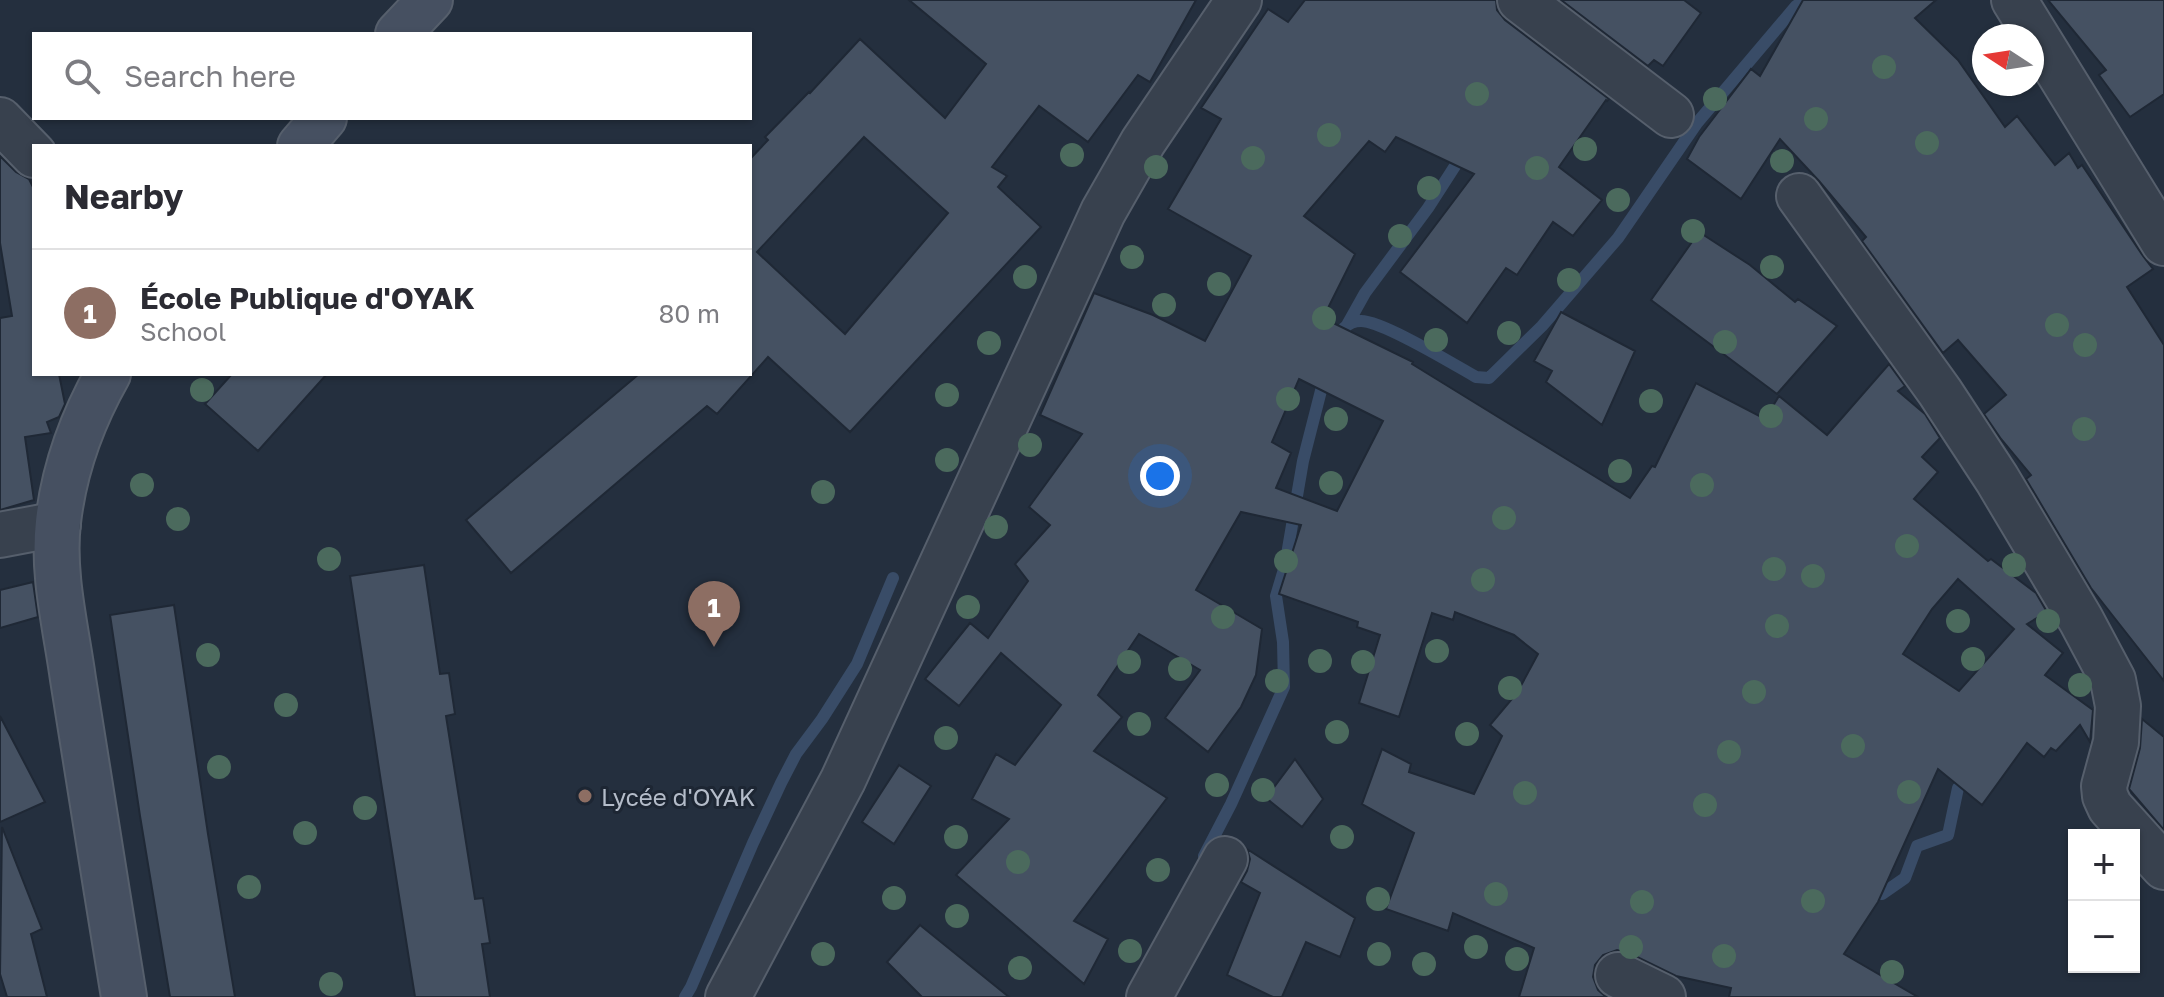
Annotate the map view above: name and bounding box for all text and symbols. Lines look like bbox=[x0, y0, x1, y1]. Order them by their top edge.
north arrow bbox=[1972, 24, 2044, 96]
search box bbox=[32, 32, 752, 120]
icon: search bbox=[60, 54, 104, 98]
text: Search here bbox=[124, 58, 296, 94]
text: Nearby bbox=[64, 176, 184, 216]
text: École Publique d'OYAK bbox=[140, 280, 475, 316]
text: 1 bbox=[83, 298, 97, 329]
text: 80 m bbox=[659, 298, 720, 329]
text: School bbox=[140, 316, 226, 347]
your location bbox=[1140, 456, 1180, 496]
pin: 1 bbox=[688, 581, 740, 647]
place label: Lycée d'OYAK bbox=[601, 782, 755, 811]
marker: Lycée d'OYAK bbox=[576, 787, 594, 805]
map controls bbox=[2068, 829, 2140, 973]
button: + bbox=[2068, 829, 2140, 901]
button: − bbox=[2068, 901, 2140, 973]

